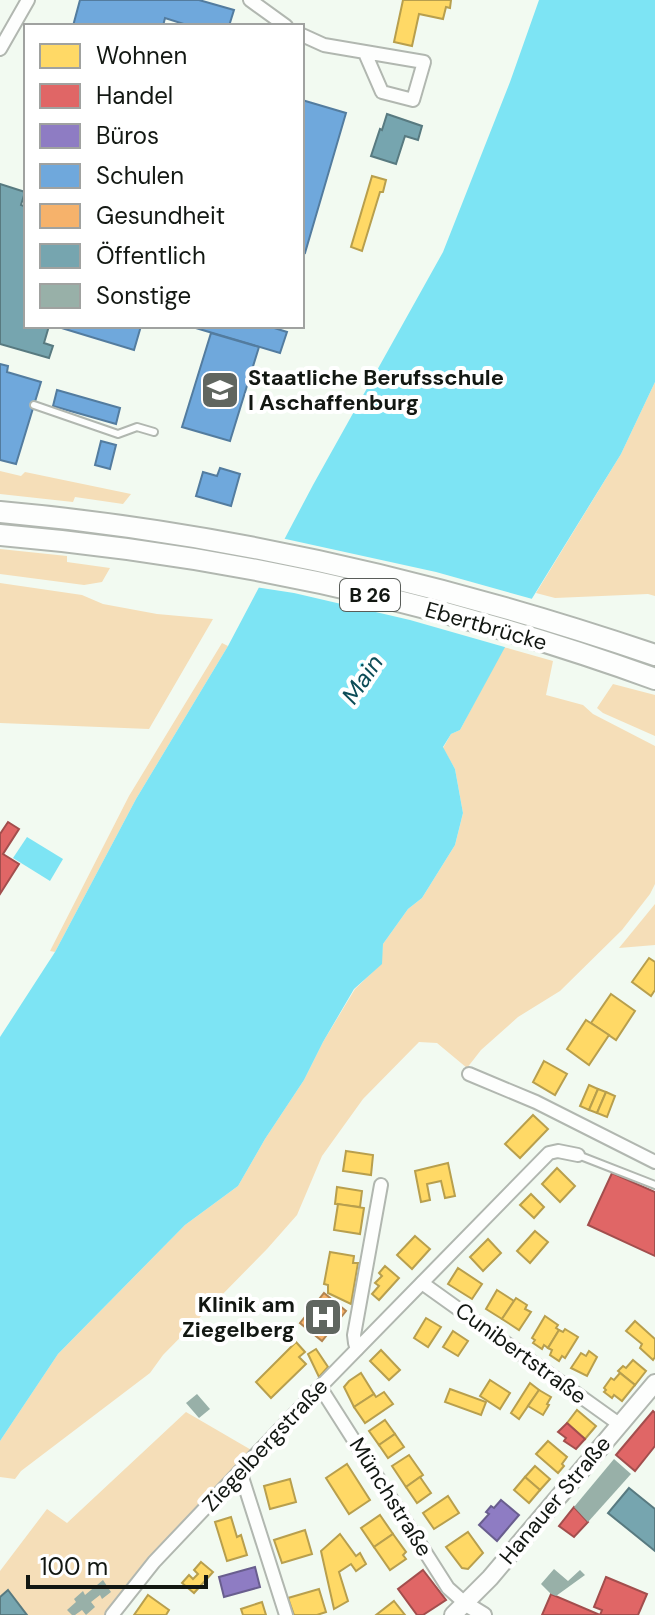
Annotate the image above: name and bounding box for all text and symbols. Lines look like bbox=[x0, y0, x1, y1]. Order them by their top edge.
legend bbox=[24, 24, 304, 328]
text: Wohnen bbox=[96, 40, 187, 71]
text: Handel bbox=[96, 80, 173, 111]
text: Büros bbox=[96, 120, 159, 151]
text: Schulen bbox=[96, 160, 184, 191]
text: Gesundheit bbox=[96, 200, 225, 231]
text: Öffentlich bbox=[96, 240, 206, 271]
text: Sonstige bbox=[96, 280, 191, 311]
place label: Staatliche Berufsschule I Aschaffenburg bbox=[248, 363, 504, 417]
school or university icon: Staatliche Berufsschule I Aschaffenburg bbox=[199, 369, 241, 411]
road number: B 26 bbox=[340, 579, 400, 611]
street label: Ebertbrücke bbox=[422, 595, 550, 657]
water label: Main bbox=[334, 648, 390, 710]
place label: Klinik am Ziegelberg bbox=[182, 1290, 295, 1344]
hospital icon: Klinik am Ziegelberg bbox=[302, 1296, 344, 1338]
street label: Cunibertstraße bbox=[450, 1296, 592, 1410]
street label: Ziegelbergstraße bbox=[196, 1372, 334, 1518]
street label: Hanauer Straße bbox=[493, 1430, 617, 1570]
street label: Münchstraße bbox=[343, 1432, 439, 1562]
scale bar bbox=[28, 1539, 206, 1589]
text: 100 m bbox=[40, 1551, 108, 1582]

